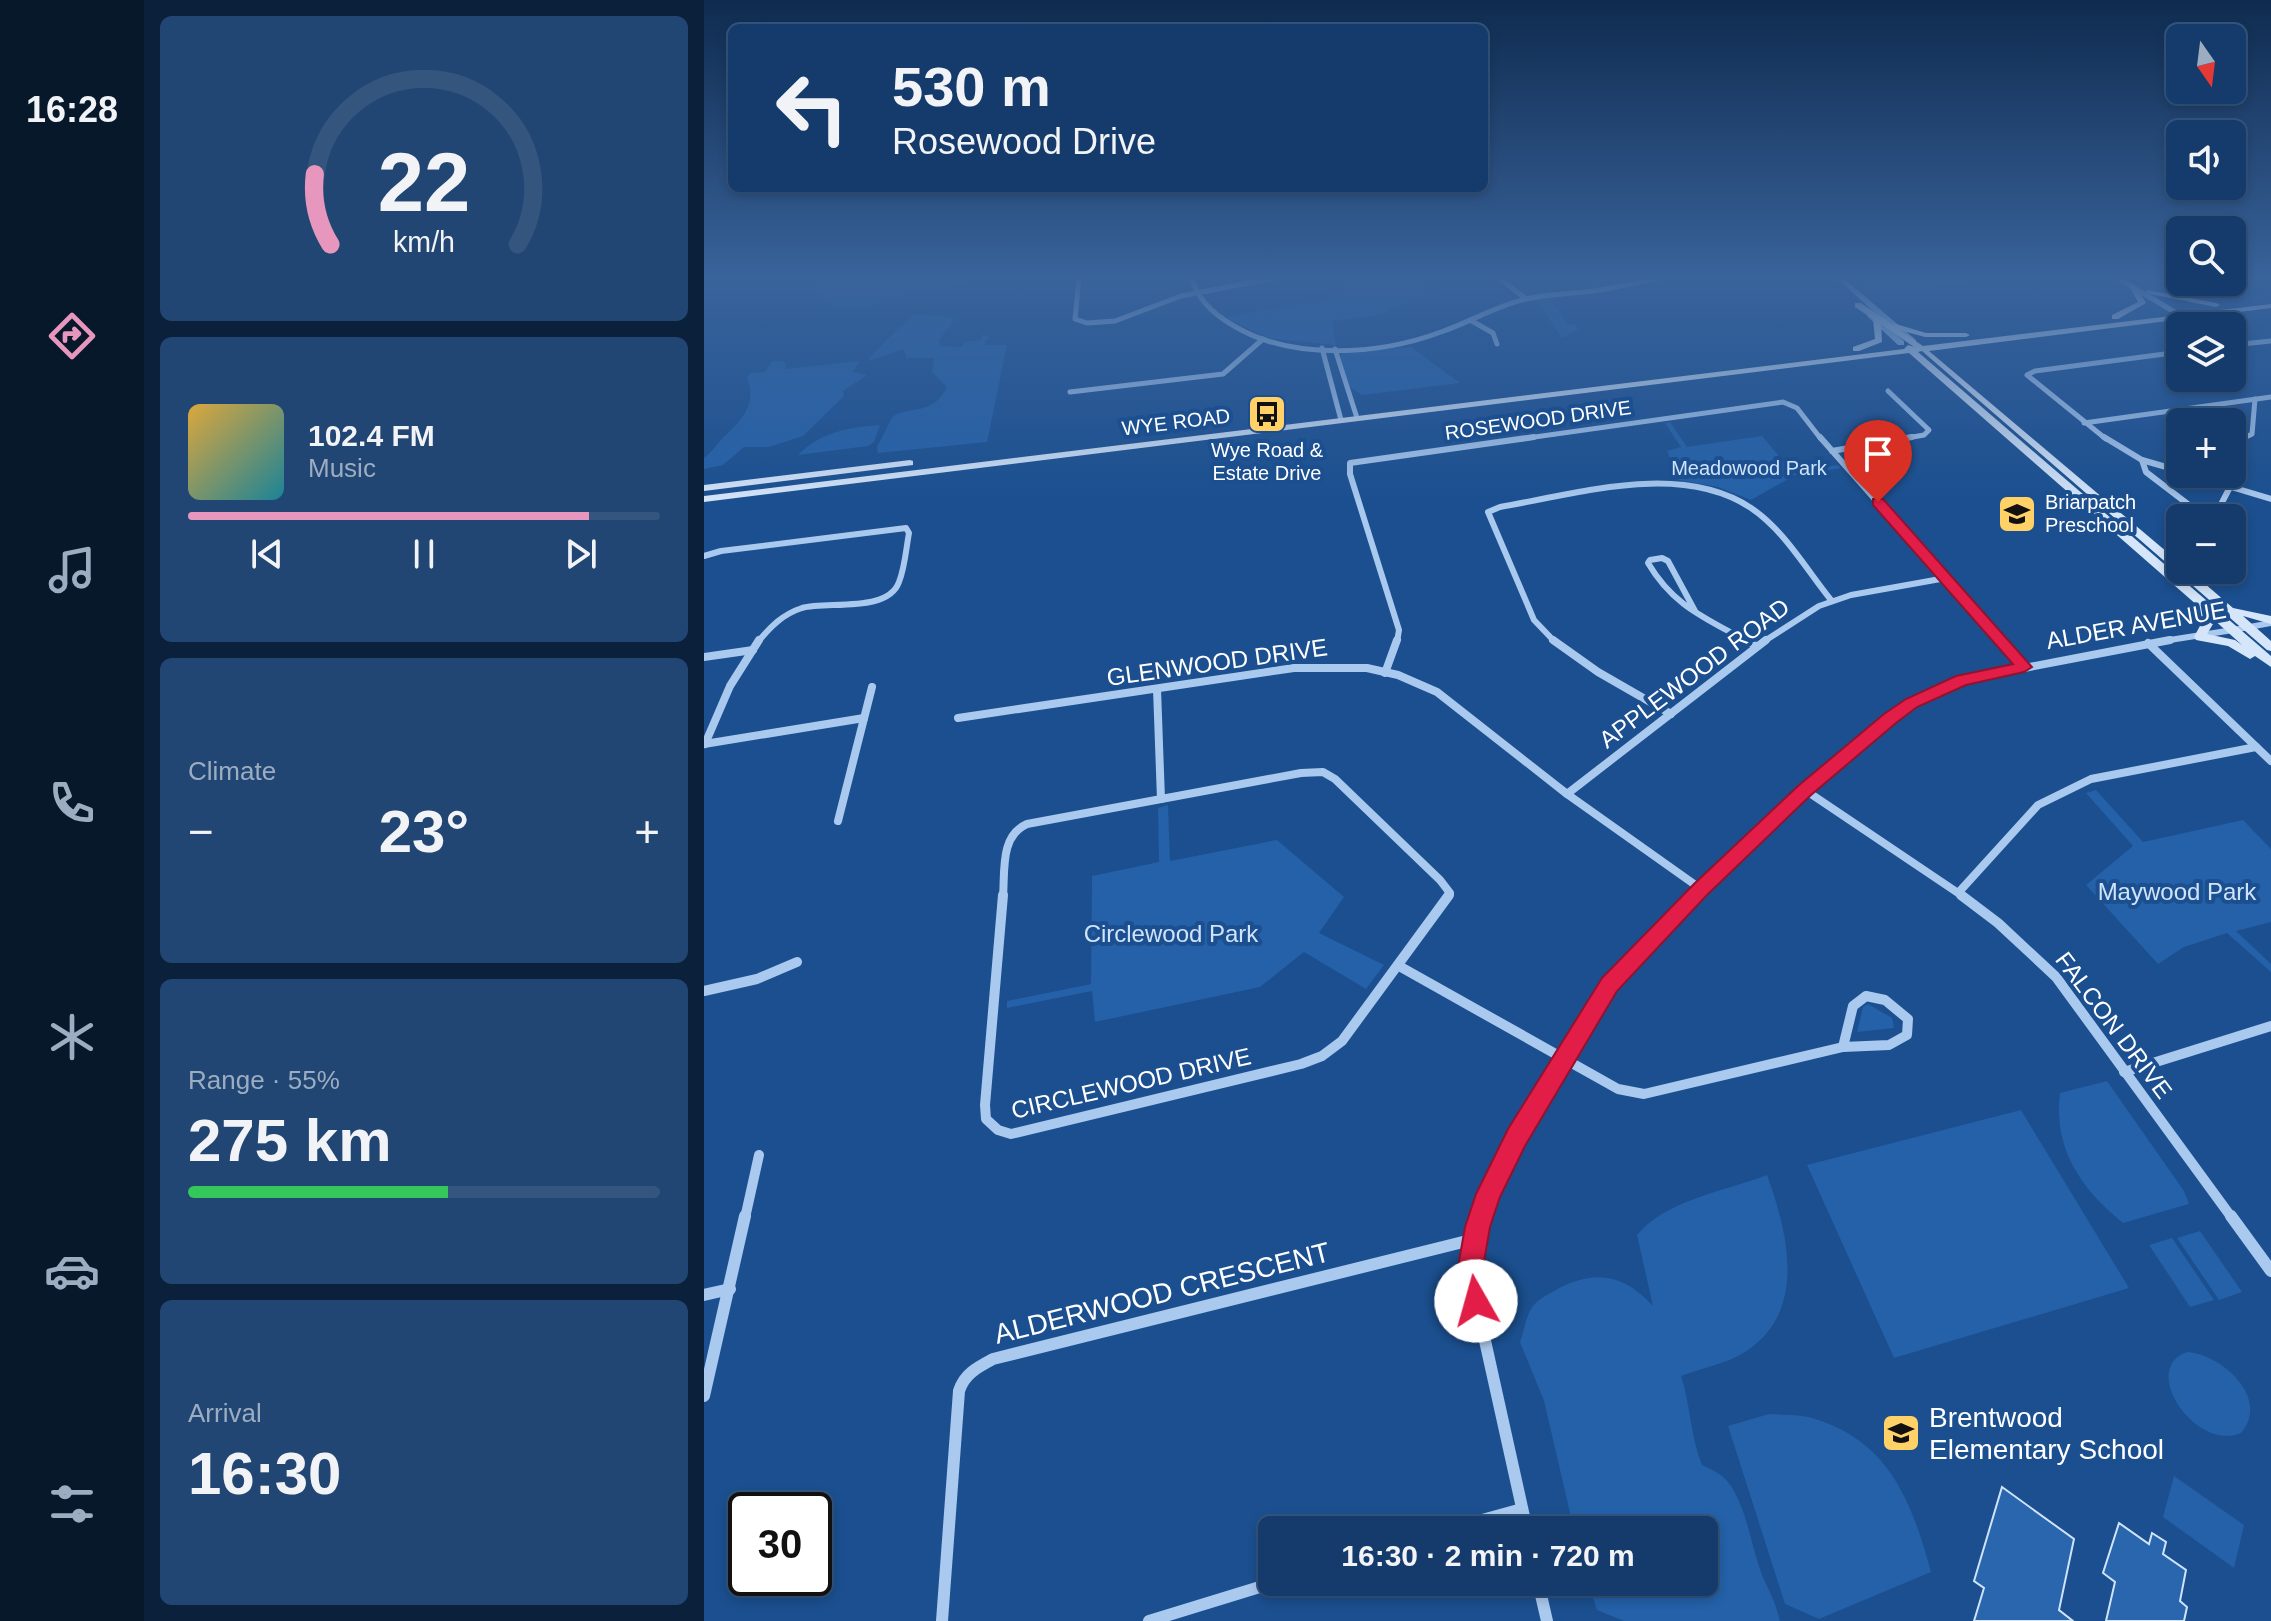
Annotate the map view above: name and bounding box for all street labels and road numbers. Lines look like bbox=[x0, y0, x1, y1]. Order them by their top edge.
street label: ROSEWOOD DRIVE bbox=[1443, 396, 1633, 444]
street label: WYE ROAD bbox=[1121, 404, 1231, 440]
street label: APPLEWOOD ROAD bbox=[1594, 593, 1794, 753]
street label: ALDER AVENUE bbox=[2044, 596, 2228, 654]
street label: GLENWOOD DRIVE bbox=[1105, 633, 1329, 691]
street label: FALCON DRIVE bbox=[2050, 947, 2178, 1103]
street label: CIRCLEWOOD DRIVE bbox=[1008, 1042, 1254, 1124]
street label: ALDERWOOD CRESCENT bbox=[991, 1236, 1333, 1350]

